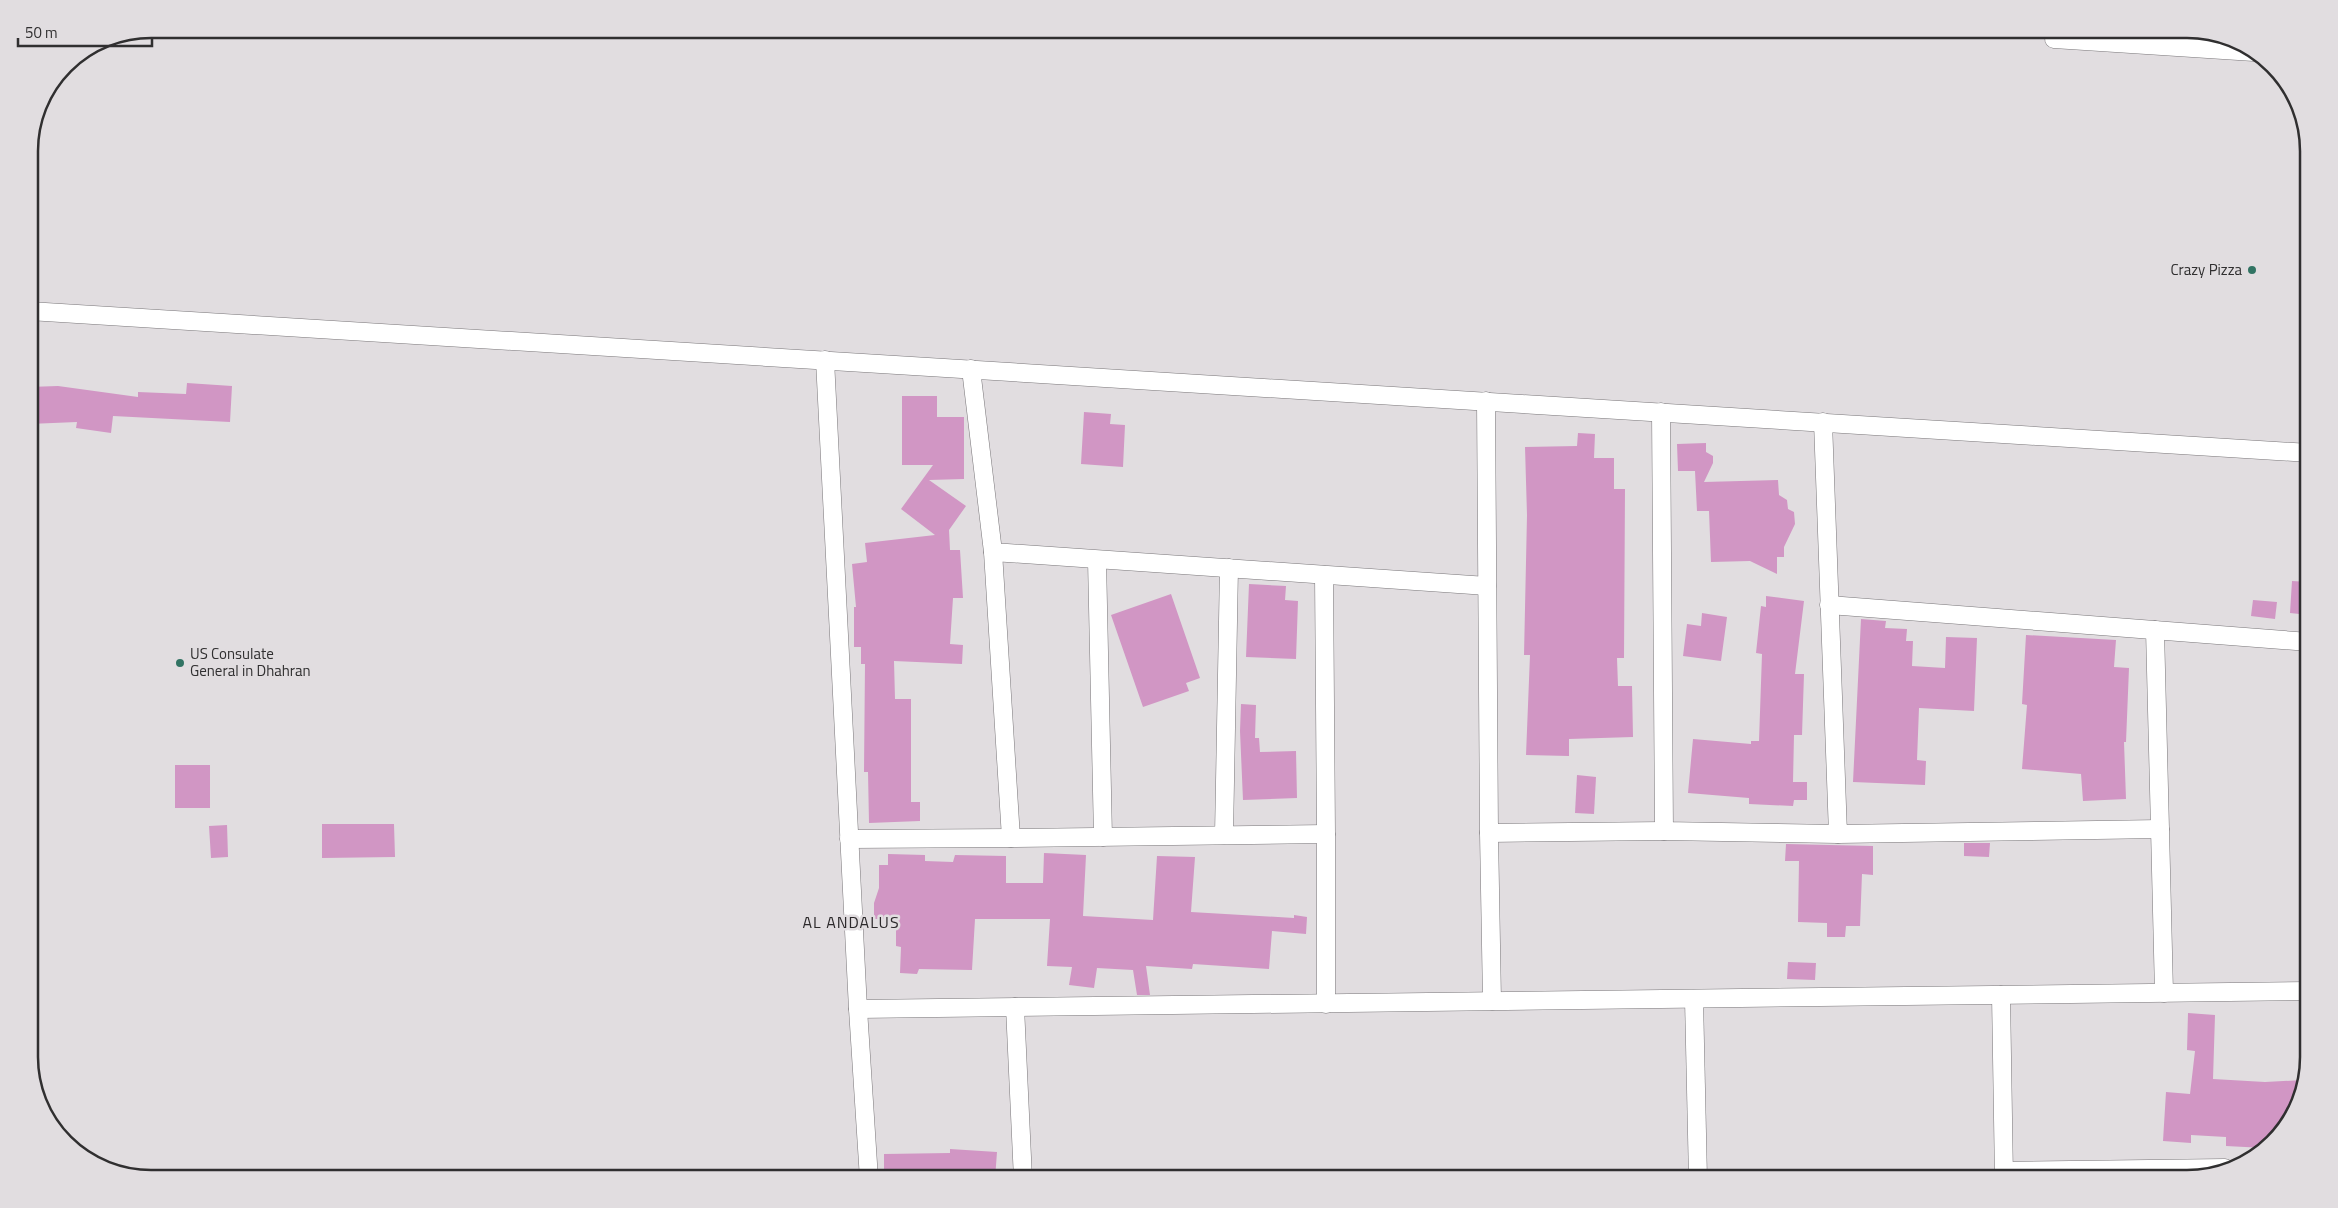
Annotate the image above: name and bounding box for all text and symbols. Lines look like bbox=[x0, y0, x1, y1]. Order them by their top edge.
scale bar bbox=[18, 15, 151, 47]
text: 50 m bbox=[25, 21, 58, 44]
place label: Crazy Pizza bbox=[2170, 258, 2242, 281]
marker: Crazy Pizza bbox=[2246, 264, 2258, 276]
place label: US Consulate General in Dhahran bbox=[190, 642, 311, 682]
marker: US Consulate General in Dhahran bbox=[174, 657, 186, 669]
district label: AL ANDALUS bbox=[802, 910, 900, 934]

